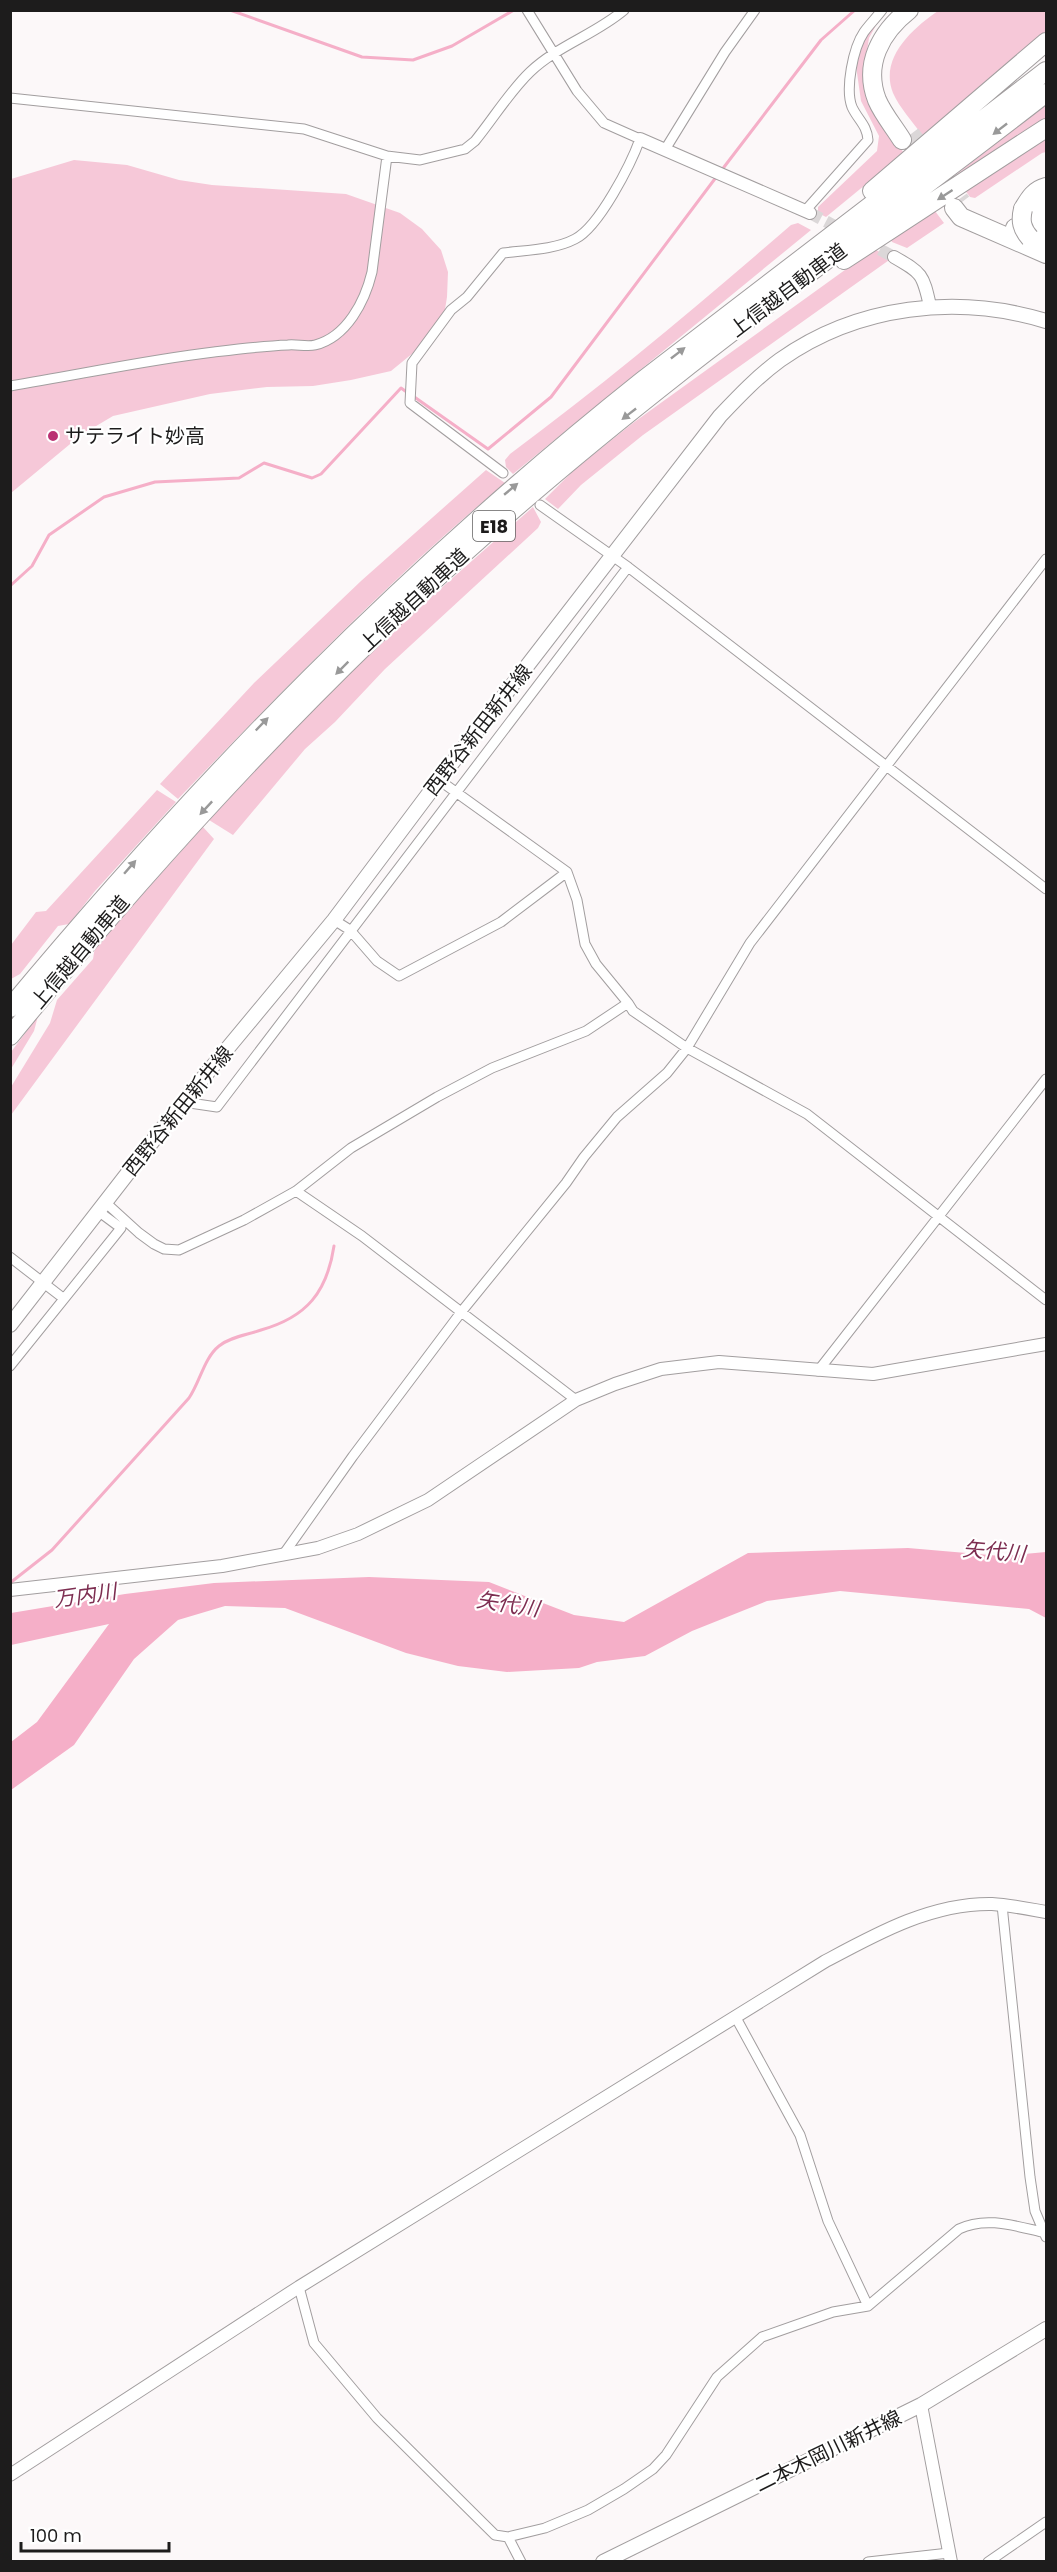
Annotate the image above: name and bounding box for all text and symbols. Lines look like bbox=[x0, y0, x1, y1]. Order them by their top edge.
one-way arrow bbox=[993, 122, 1008, 134]
one-way arrow bbox=[937, 190, 953, 201]
street label: 上信越自動車道 bbox=[724, 237, 852, 343]
one-way arrow bbox=[670, 346, 686, 359]
one-way arrow bbox=[621, 407, 637, 420]
place label: サテライト妙高 bbox=[65, 422, 205, 450]
marker: サテライト妙高 bbox=[46, 429, 60, 443]
one-way arrow bbox=[503, 483, 519, 496]
road number: E18 bbox=[473, 511, 515, 541]
street label: 上信越自動車道 bbox=[353, 542, 475, 658]
street label: 西野谷新田新井線 bbox=[418, 658, 538, 802]
one-way arrow bbox=[335, 661, 349, 675]
one-way arrow bbox=[255, 716, 269, 731]
one-way arrow bbox=[200, 800, 213, 815]
one-way arrow bbox=[123, 859, 136, 875]
street label: 上信越自動車道 bbox=[24, 889, 136, 1015]
street label: 西野谷新田新井線 bbox=[117, 1040, 239, 1182]
water label: 矢代川 bbox=[961, 1534, 1029, 1568]
water label: 万内川 bbox=[52, 1576, 120, 1614]
water label: 矢代川 bbox=[475, 1585, 543, 1624]
street label: 二本木岡川新井線 bbox=[750, 2403, 906, 2499]
scale bar bbox=[21, 2515, 170, 2553]
text: 100 m bbox=[30, 2523, 82, 2548]

